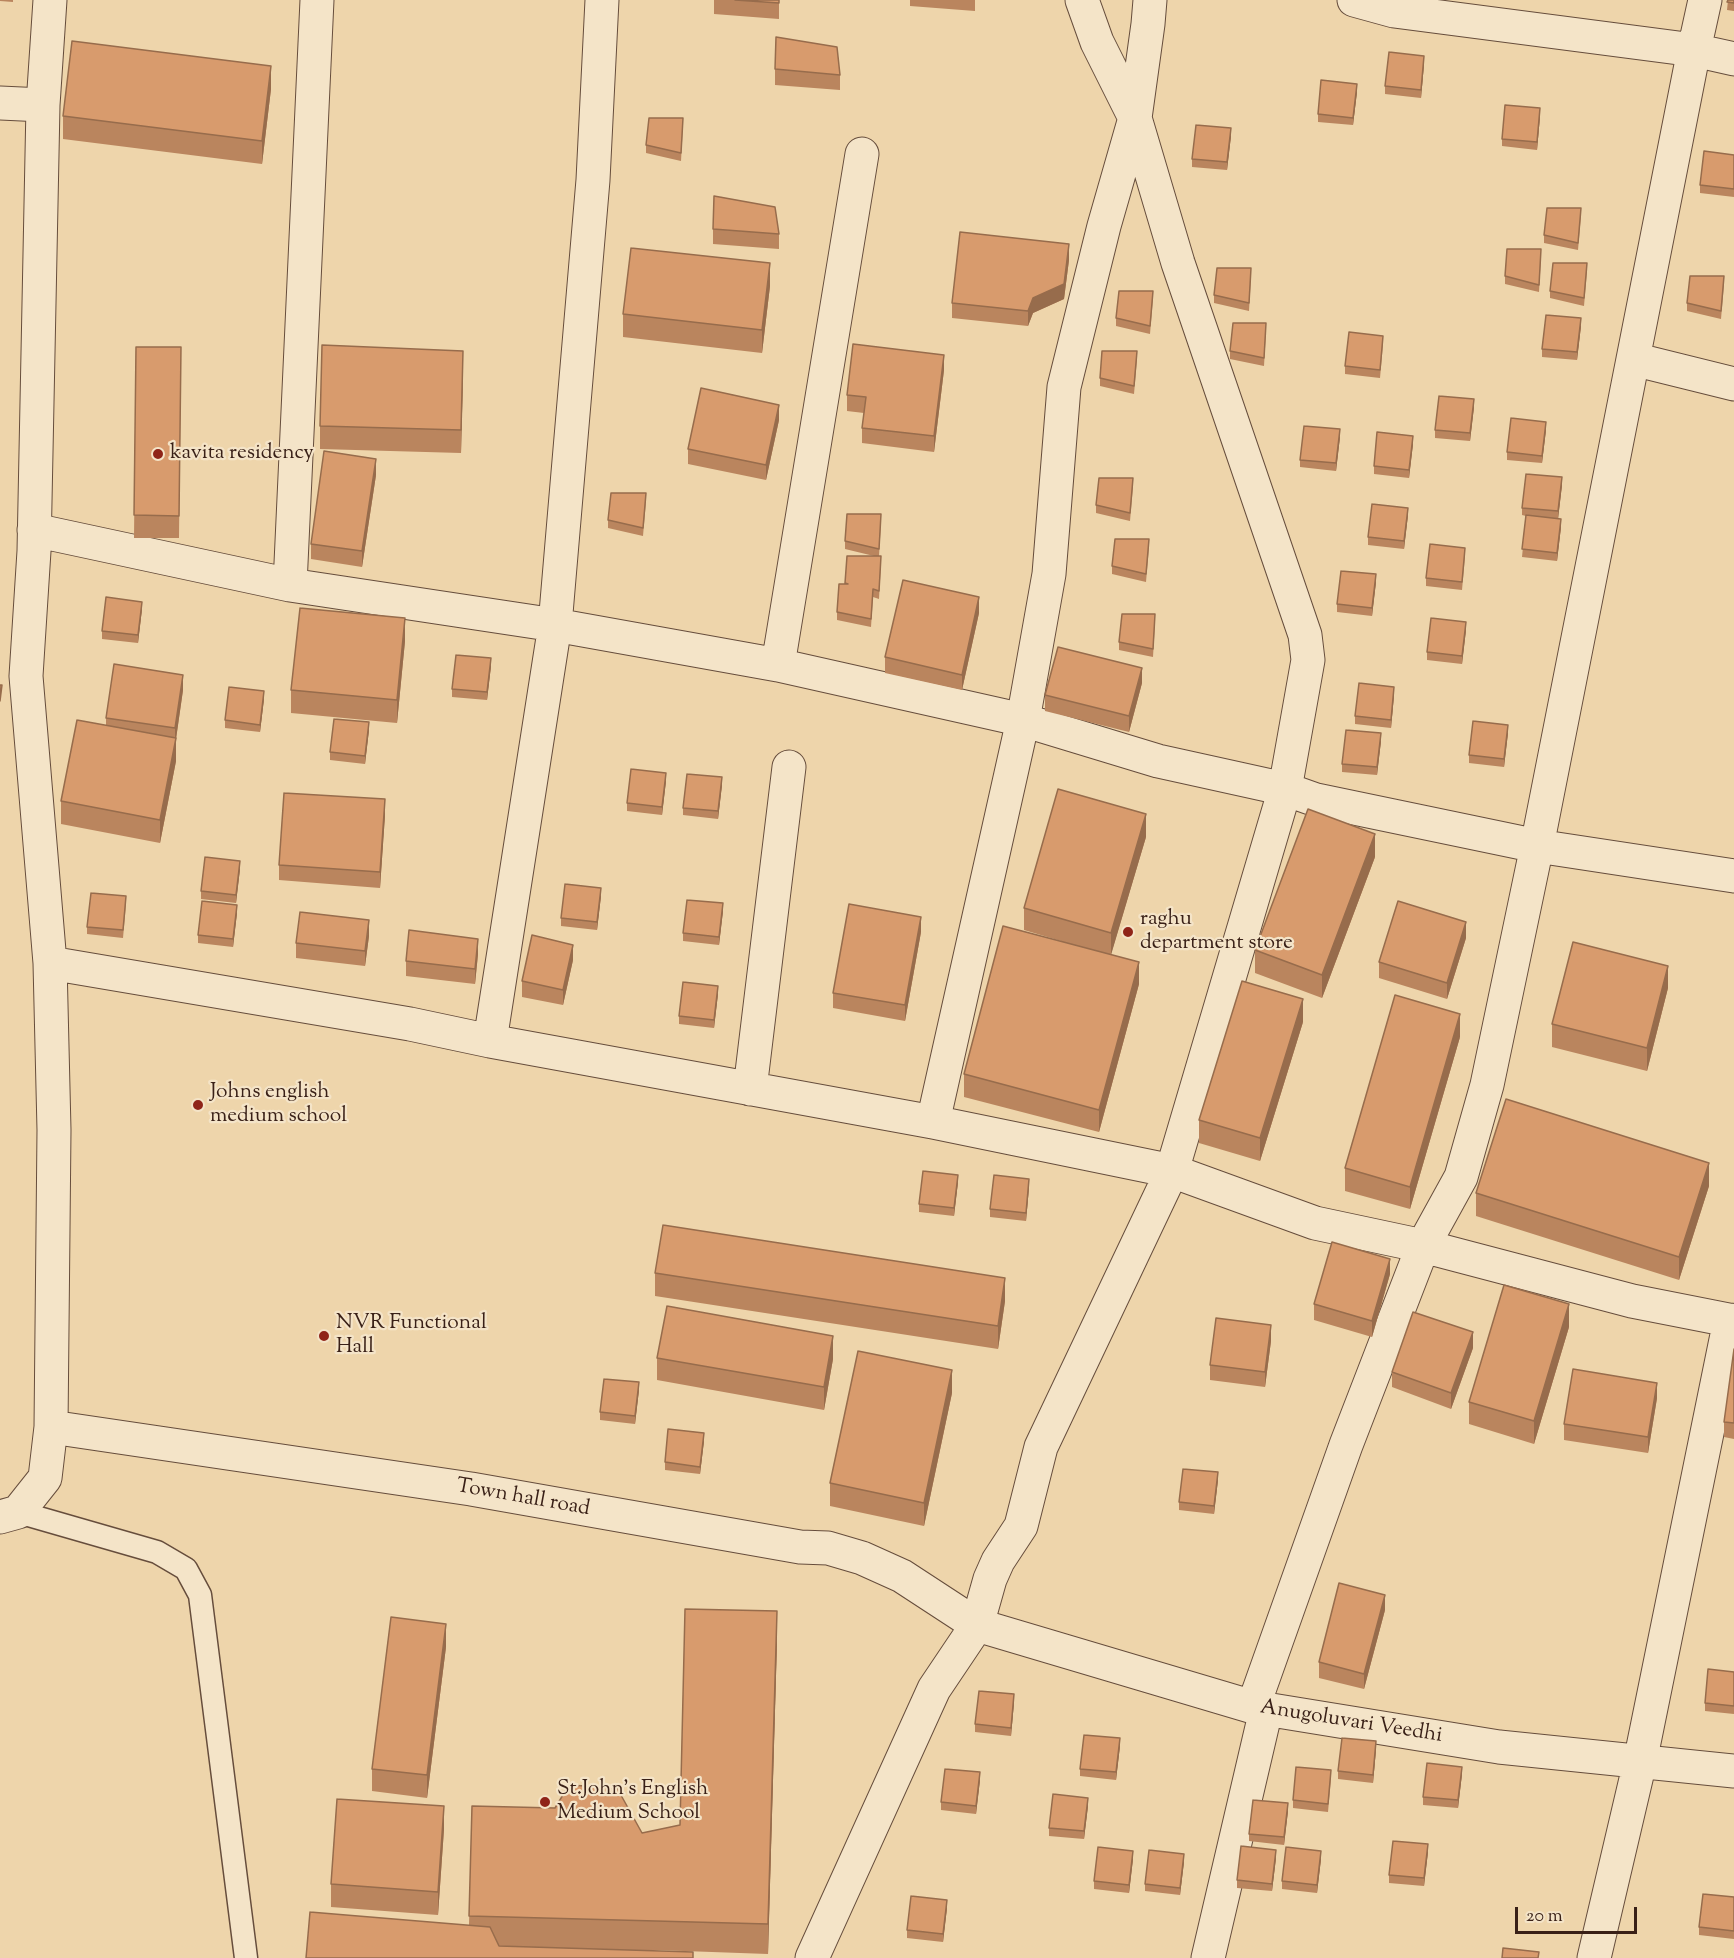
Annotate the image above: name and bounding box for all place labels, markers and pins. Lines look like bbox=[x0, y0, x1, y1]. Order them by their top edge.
place label: kavita residency bbox=[170, 441, 314, 467]
marker: kavita residency bbox=[151, 447, 165, 461]
place label: raghu department store bbox=[1140, 907, 1293, 957]
marker: raghu department store bbox=[1121, 925, 1135, 939]
place label: Johns english medium school bbox=[210, 1080, 347, 1130]
marker: Johns english medium school bbox=[191, 1098, 205, 1112]
place label: NVR Functional Hall bbox=[336, 1311, 487, 1361]
marker: NVR Functional Hall bbox=[317, 1329, 331, 1343]
place label: St.John's English Medium School bbox=[557, 1777, 708, 1827]
marker: St.John's English Medium School bbox=[538, 1795, 552, 1809]

